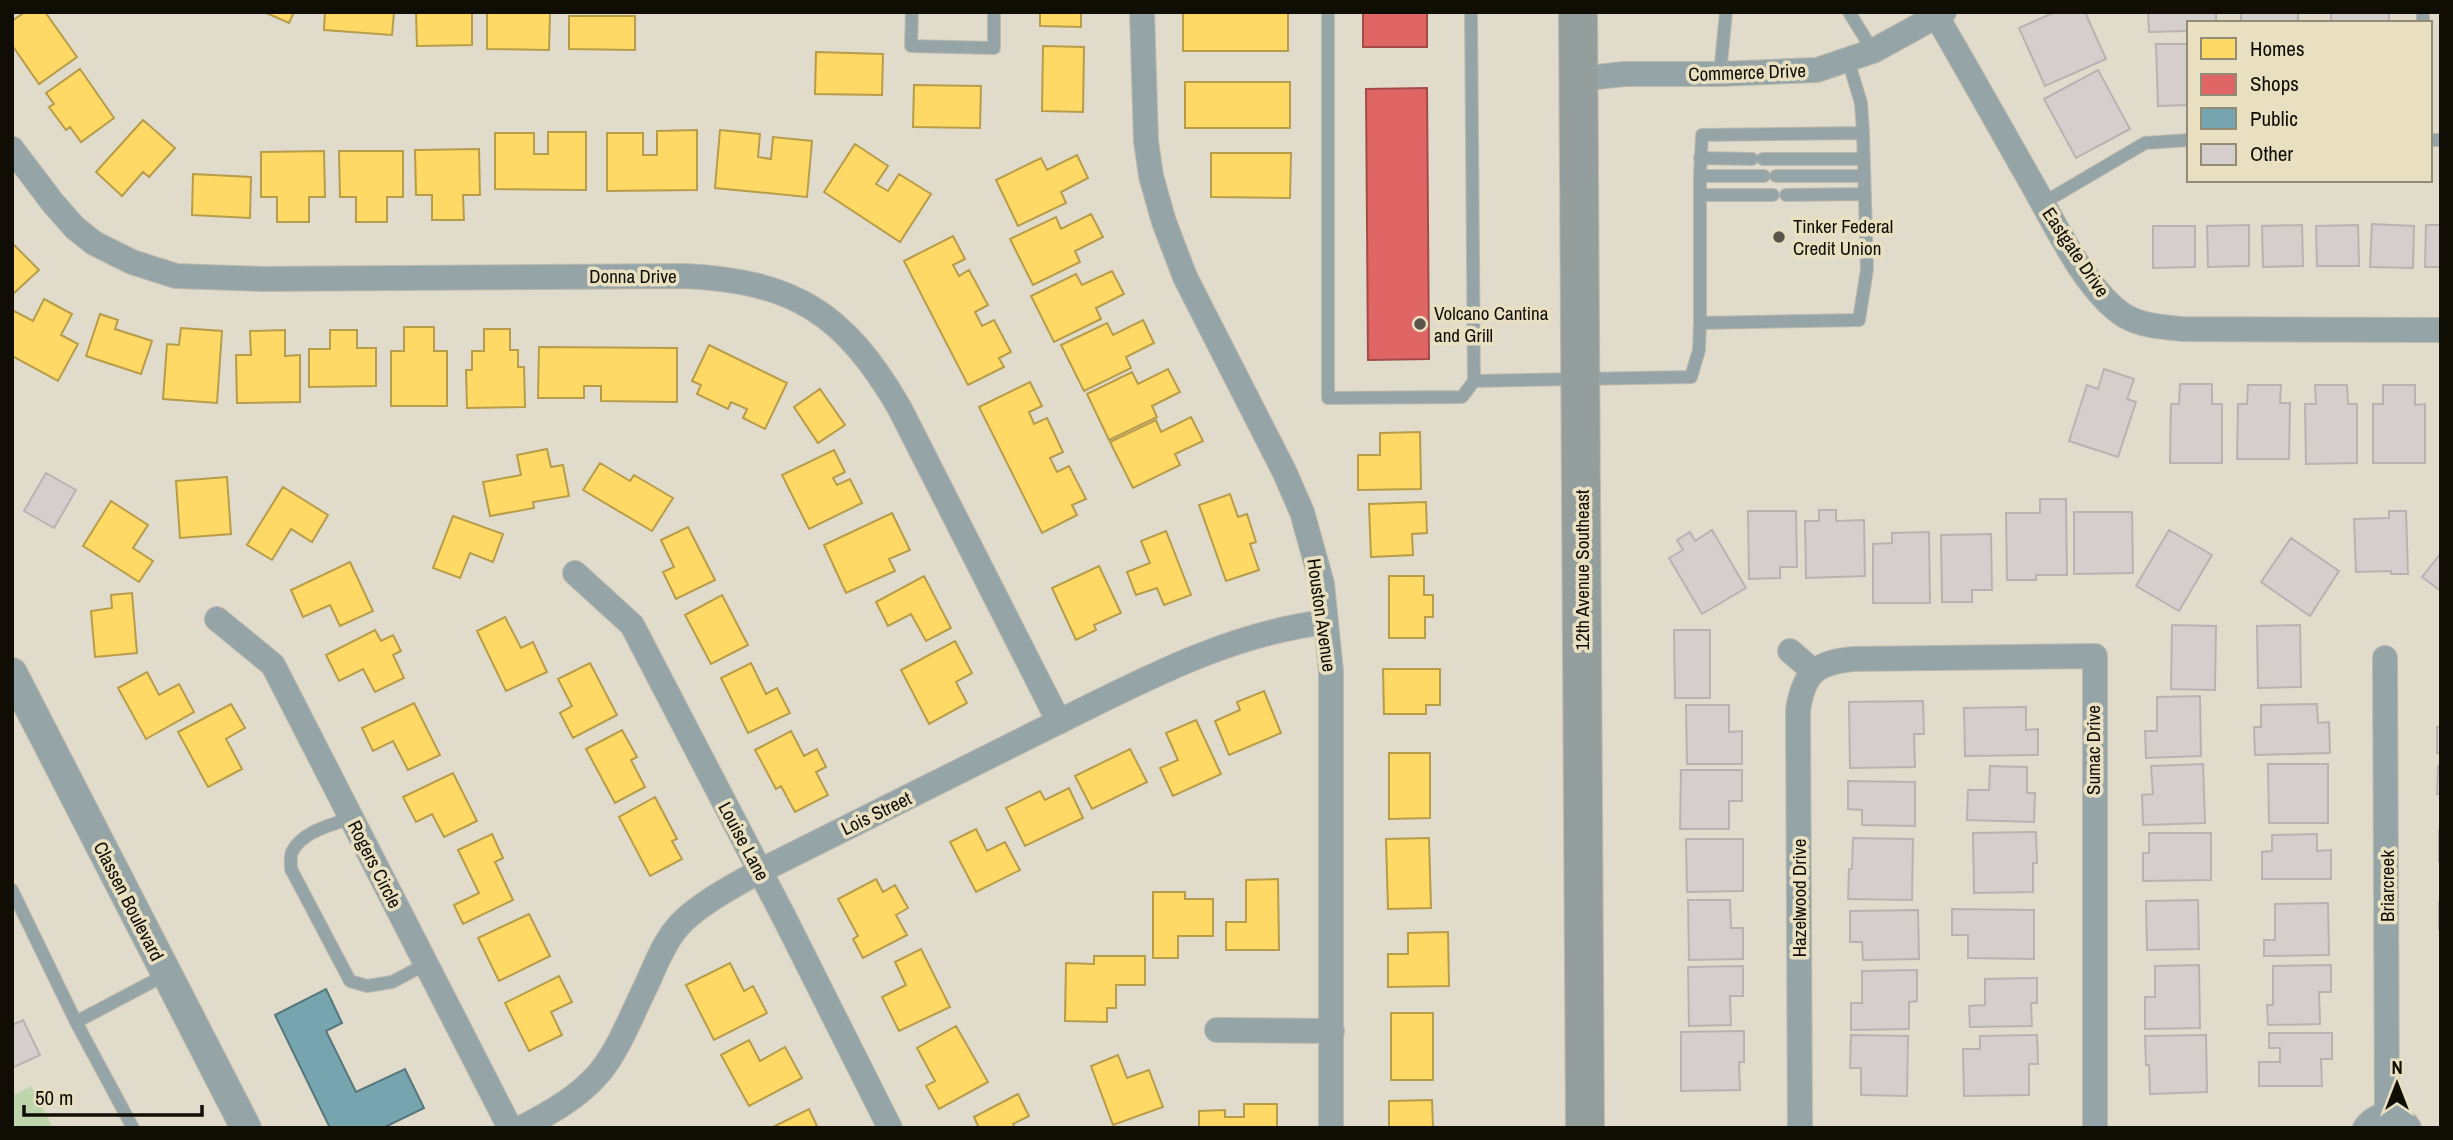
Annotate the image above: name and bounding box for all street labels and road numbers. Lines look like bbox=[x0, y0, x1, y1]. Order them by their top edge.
street label: Commerce Drive bbox=[1688, 57, 1806, 87]
street label: Eastgate Drive bbox=[2036, 202, 2116, 302]
street label: Donna Drive bbox=[589, 263, 677, 289]
street label: 12th Avenue Southeast bbox=[1569, 489, 1595, 650]
street label: Houston Avenue bbox=[1301, 557, 1343, 673]
street label: Sumac Drive bbox=[2080, 705, 2106, 795]
street label: Lois Street bbox=[836, 785, 916, 841]
street label: Louise Lane bbox=[712, 797, 776, 885]
street label: Rogers Circle bbox=[342, 816, 408, 912]
street label: Classen Boulevard bbox=[88, 837, 170, 965]
street label: Hazelwood Drive bbox=[1786, 839, 1812, 957]
street label: Briarcreek bbox=[2374, 850, 2400, 922]

